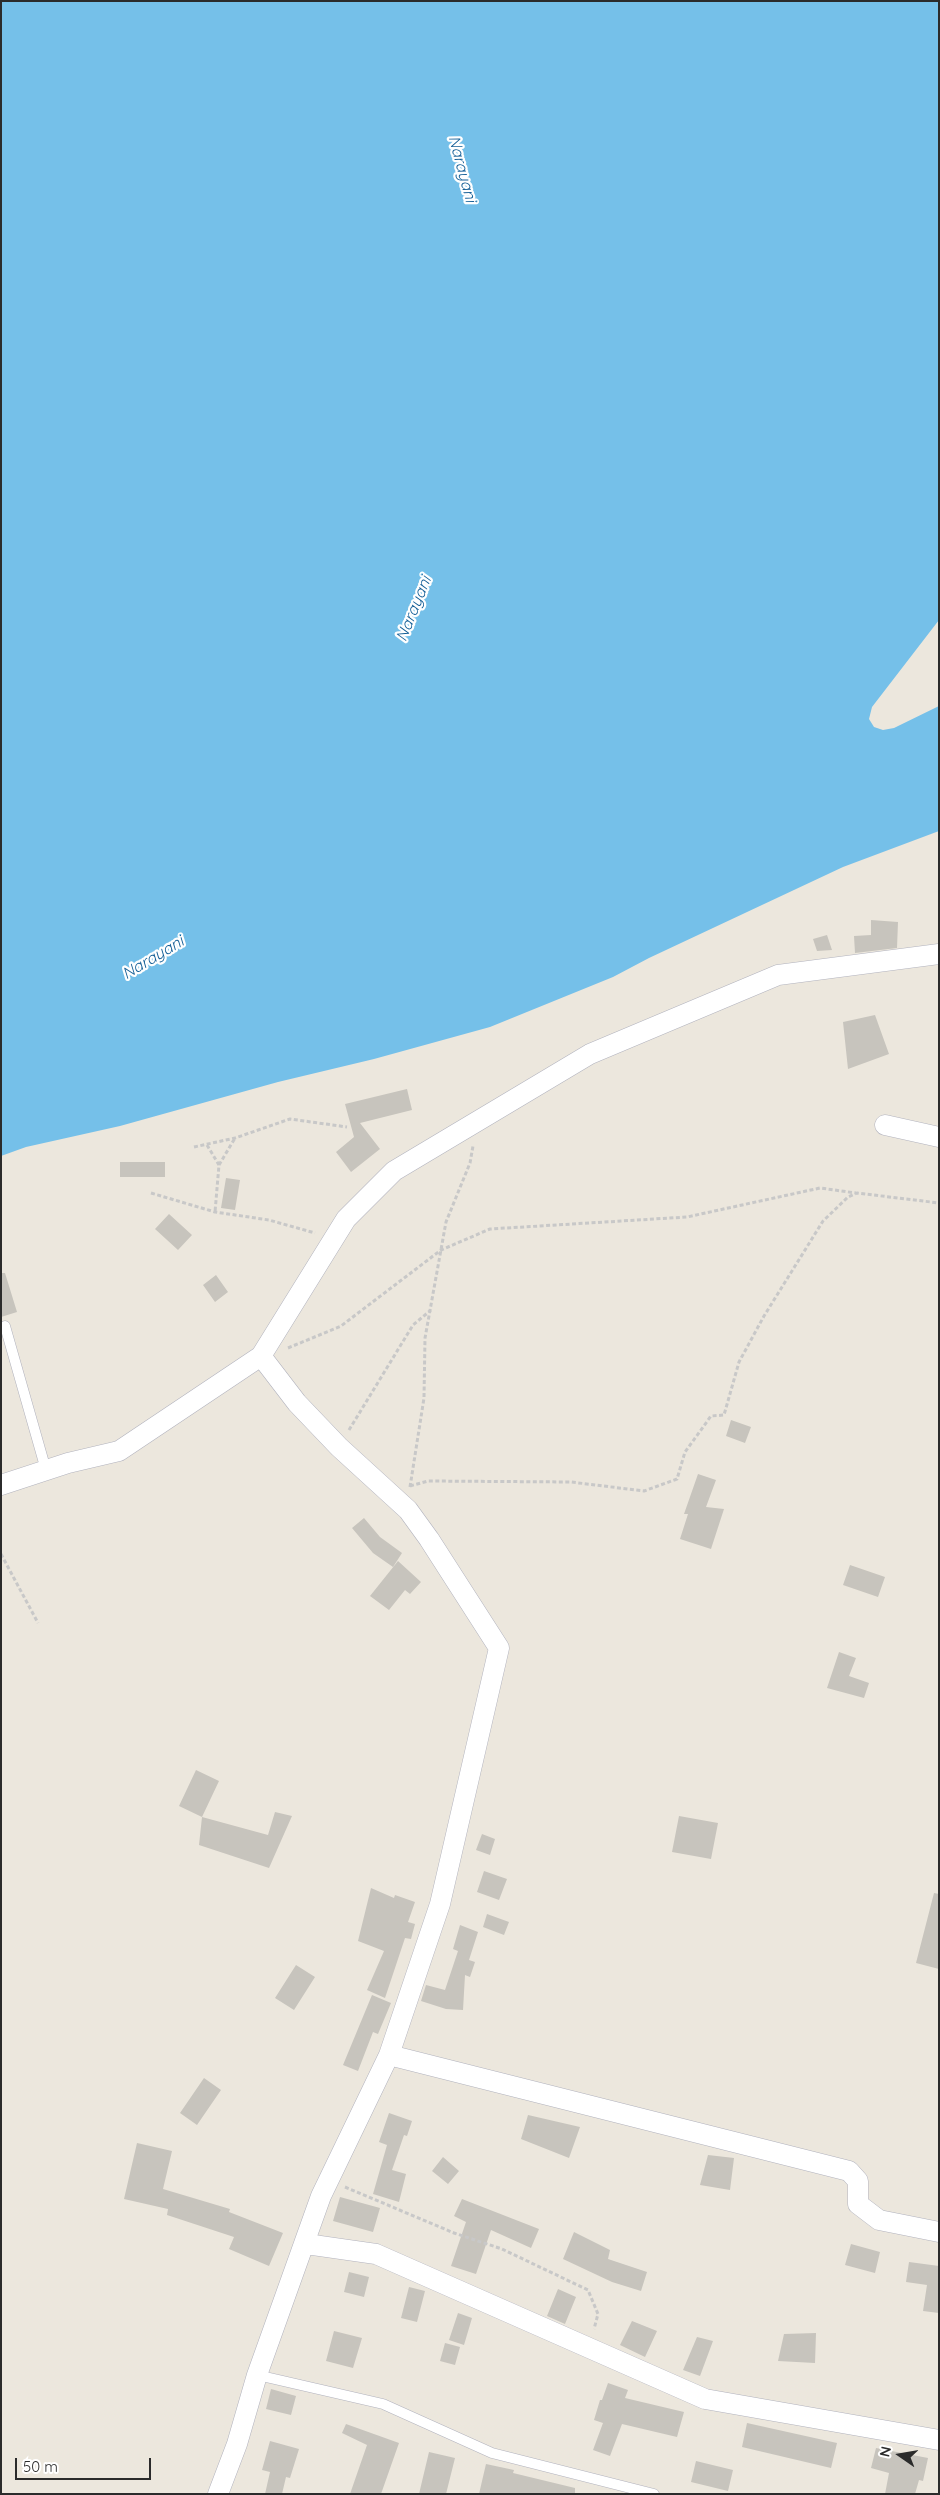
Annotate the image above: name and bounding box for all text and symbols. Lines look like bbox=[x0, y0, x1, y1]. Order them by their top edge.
water label: Narayani bbox=[444, 133, 480, 205]
water label: Narayani bbox=[392, 574, 436, 644]
water label: Narayani bbox=[119, 932, 187, 984]
north arrow bbox=[875, 2430, 925, 2480]
text: N bbox=[875, 2445, 895, 2459]
scale bar bbox=[18, 2448, 154, 2480]
text: 50 m bbox=[23, 2457, 58, 2476]

